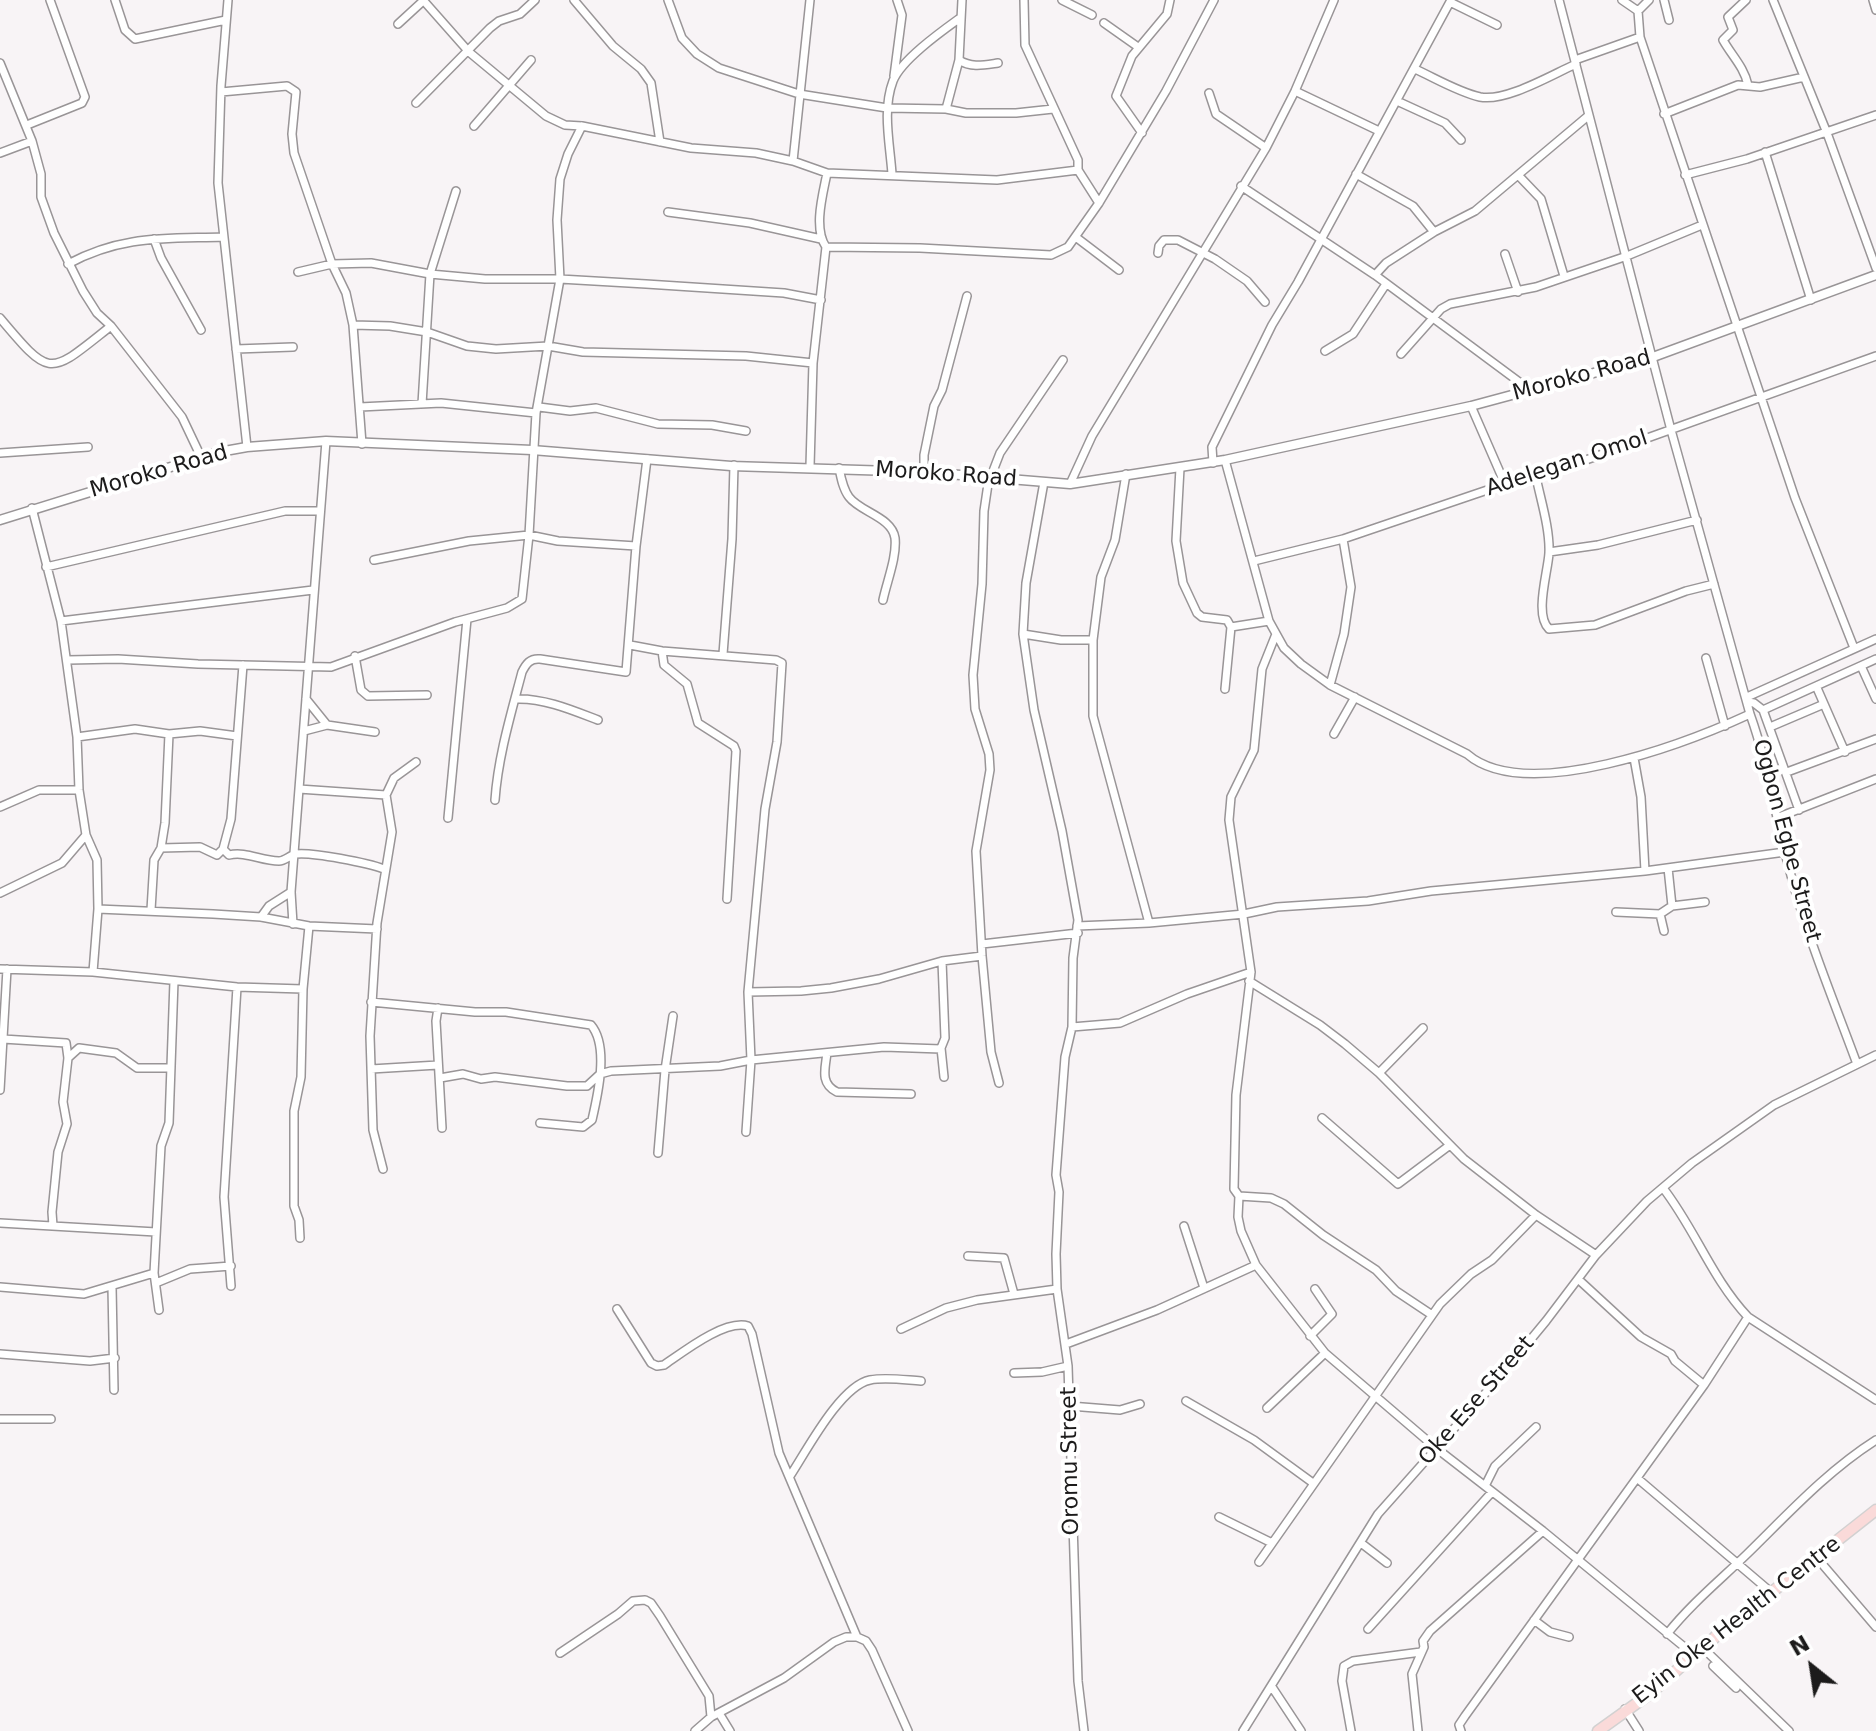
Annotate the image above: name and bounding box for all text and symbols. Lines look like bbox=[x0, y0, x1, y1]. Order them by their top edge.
street label: Moroko Road bbox=[1510, 345, 1654, 407]
street label: Adelegan Omol bbox=[1483, 425, 1651, 503]
street label: Moroko Road bbox=[87, 440, 231, 504]
street label: Moroko Road bbox=[874, 457, 1018, 493]
street label: Ogbon Egbe Street bbox=[1746, 737, 1826, 945]
street label: Oke Ese Street bbox=[1414, 1331, 1540, 1471]
street label: Oromu Street bbox=[1057, 1387, 1085, 1535]
street label: Eyin Oke Health Centre bbox=[1628, 1532, 1846, 1710]
north arrow bbox=[1772, 1627, 1852, 1707]
text: N bbox=[1786, 1630, 1814, 1661]

